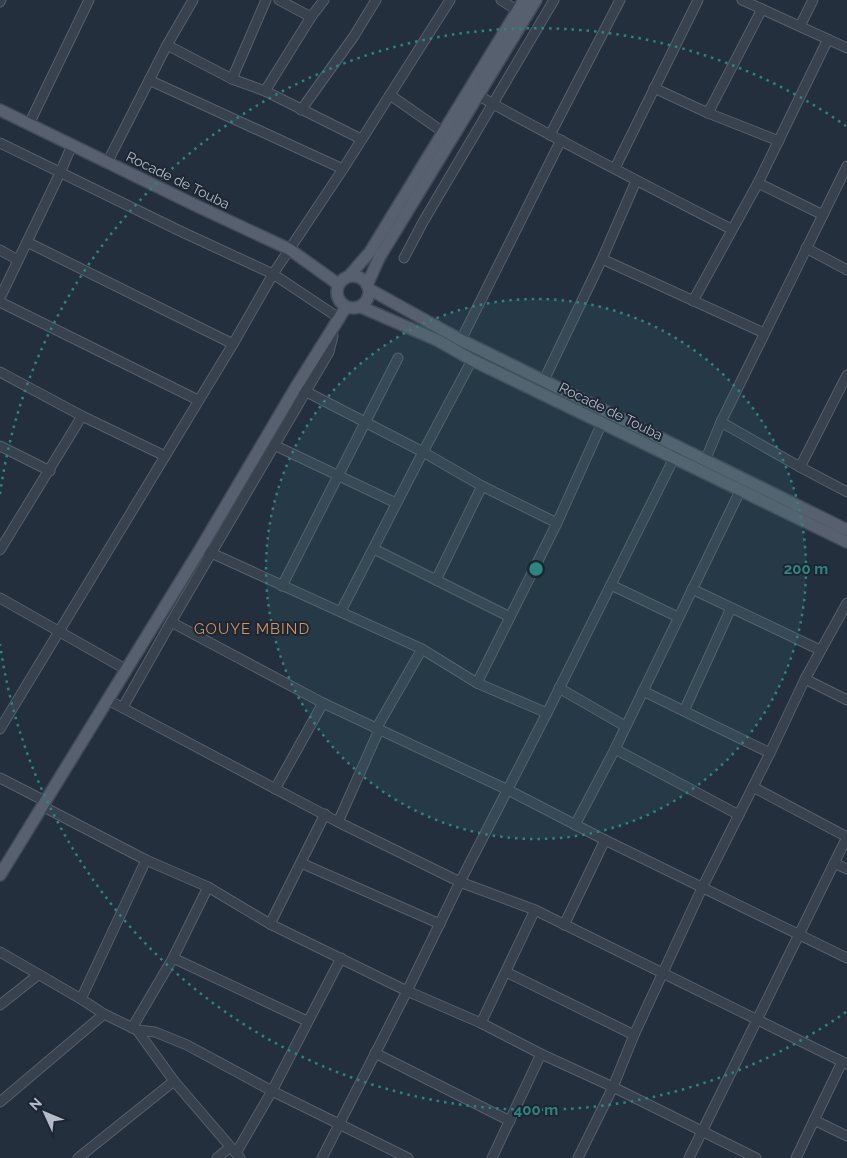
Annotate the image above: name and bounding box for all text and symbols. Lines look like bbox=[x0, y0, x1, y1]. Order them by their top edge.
street label: Rocade de Touba bbox=[124, 148, 232, 212]
street label: Rocade de Touba bbox=[557, 379, 665, 443]
centre of rings bbox=[527, 560, 545, 578]
text: 200 m bbox=[784, 560, 828, 578]
district label: GOUYE MBIND bbox=[194, 620, 310, 638]
north arrow bbox=[20, 1088, 70, 1138]
text: N bbox=[26, 1095, 45, 1113]
text: 400 m bbox=[514, 1101, 558, 1119]

